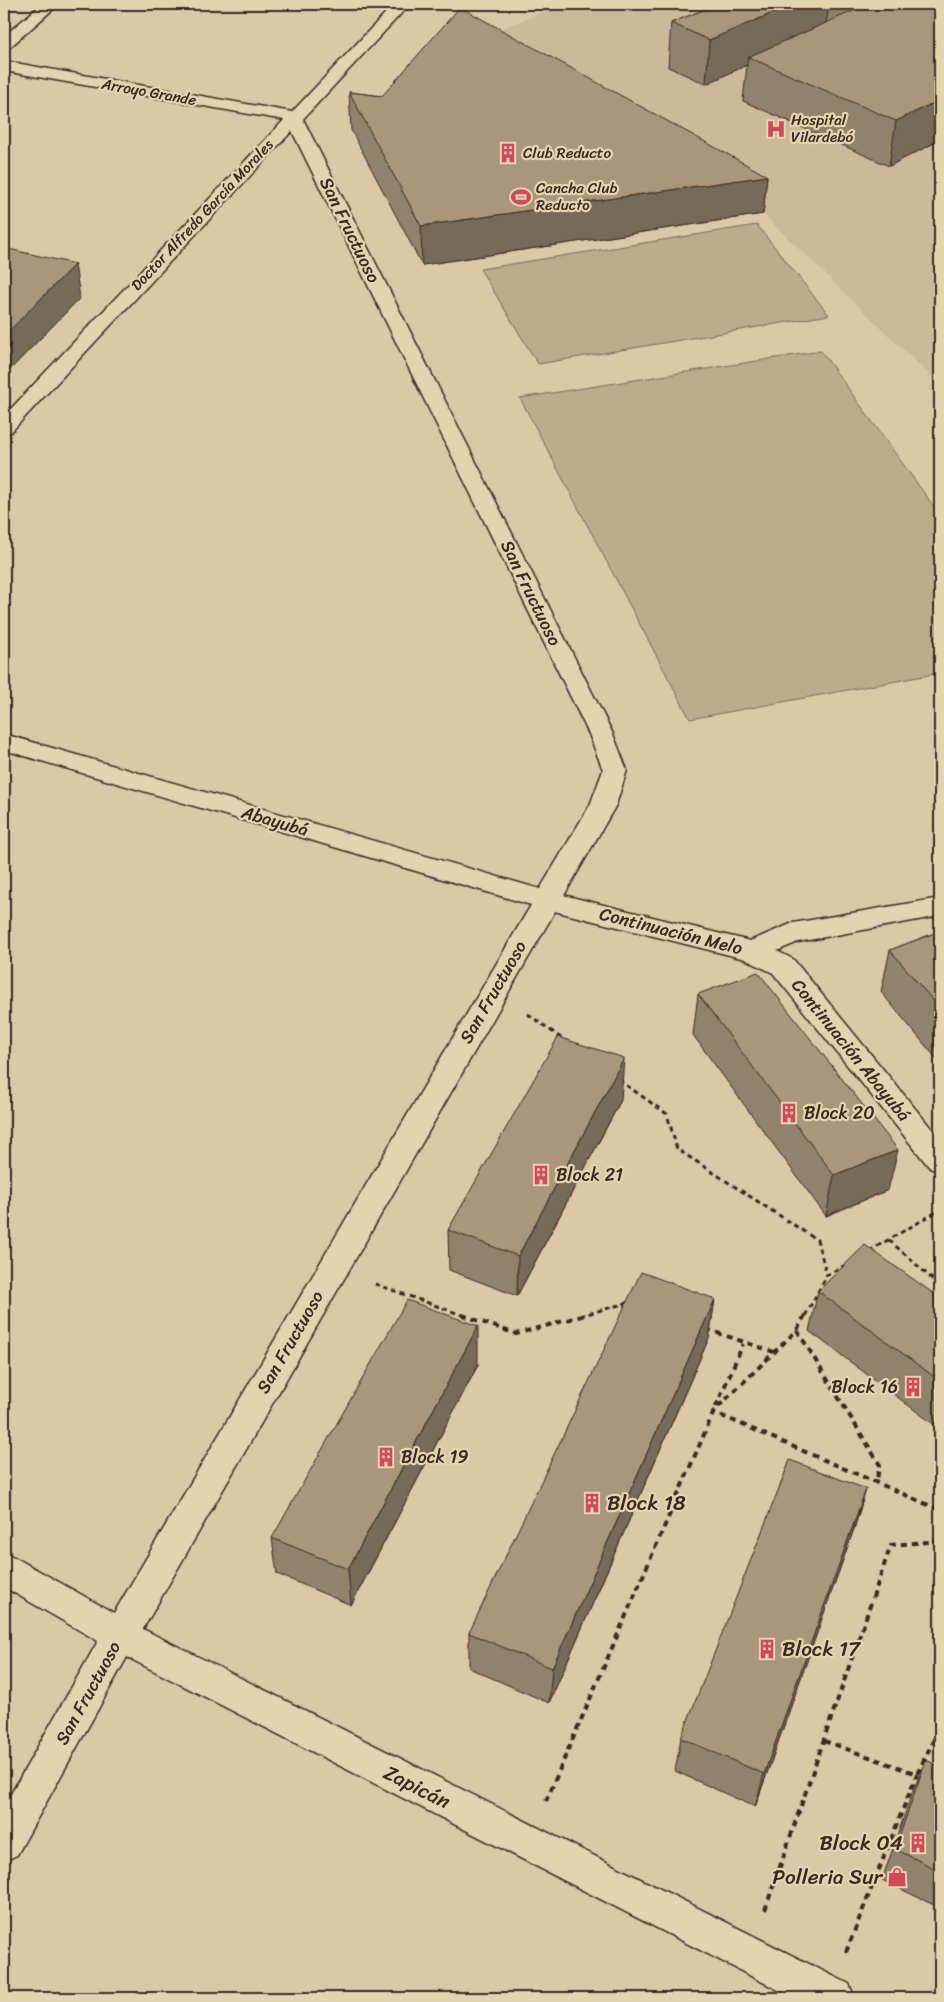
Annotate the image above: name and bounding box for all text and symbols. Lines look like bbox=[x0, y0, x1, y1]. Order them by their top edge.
street label: Arroyo Grande bbox=[99, 71, 199, 113]
place label: Hospital Vilardebó bbox=[791, 107, 853, 150]
hospital icon: Hospital Vilardebó bbox=[765, 118, 787, 140]
street label: Doctor Alfredo García Morales bbox=[124, 132, 280, 297]
place label: Club Reducto bbox=[523, 140, 611, 166]
building icon: Club Reducto bbox=[497, 142, 519, 164]
street label: San Fructuoso bbox=[310, 171, 390, 289]
place label: Cancha Club Reducto bbox=[536, 175, 617, 218]
sports icon: Cancha Club Reducto bbox=[510, 186, 532, 208]
street label: San Fructuoso bbox=[491, 534, 571, 652]
street label: Abayubá bbox=[237, 796, 312, 846]
street label: Continuación Melo bbox=[596, 898, 746, 964]
street label: San Fructuoso bbox=[450, 934, 536, 1050]
street label: Continuación Abayubá bbox=[783, 971, 919, 1129]
place label: Block 20 bbox=[804, 1097, 875, 1129]
building icon: Block 20 bbox=[778, 1102, 800, 1124]
place label: Block 21 bbox=[556, 1159, 623, 1191]
building icon: Block 21 bbox=[530, 1164, 552, 1186]
street label: San Fructuoso bbox=[247, 1284, 333, 1400]
place label: Block 16 bbox=[831, 1371, 898, 1403]
building icon: Block 16 bbox=[902, 1376, 924, 1398]
place label: Block 19 bbox=[401, 1441, 469, 1473]
building icon: Block 19 bbox=[375, 1446, 397, 1468]
place label: Block 18 bbox=[607, 1484, 686, 1522]
building icon: Block 18 bbox=[581, 1492, 603, 1514]
place label: Block 17 bbox=[782, 1630, 862, 1668]
street label: San Fructuoso bbox=[46, 1635, 130, 1751]
building icon: Block 17 bbox=[756, 1638, 778, 1660]
street label: Zapicán bbox=[377, 1754, 457, 1820]
place label: Block 04 bbox=[820, 1824, 903, 1862]
building icon: Block 04 bbox=[907, 1832, 929, 1854]
place label: Polleria Sur bbox=[772, 1858, 883, 1896]
shop icon: Polleria Sur bbox=[886, 1866, 908, 1888]

